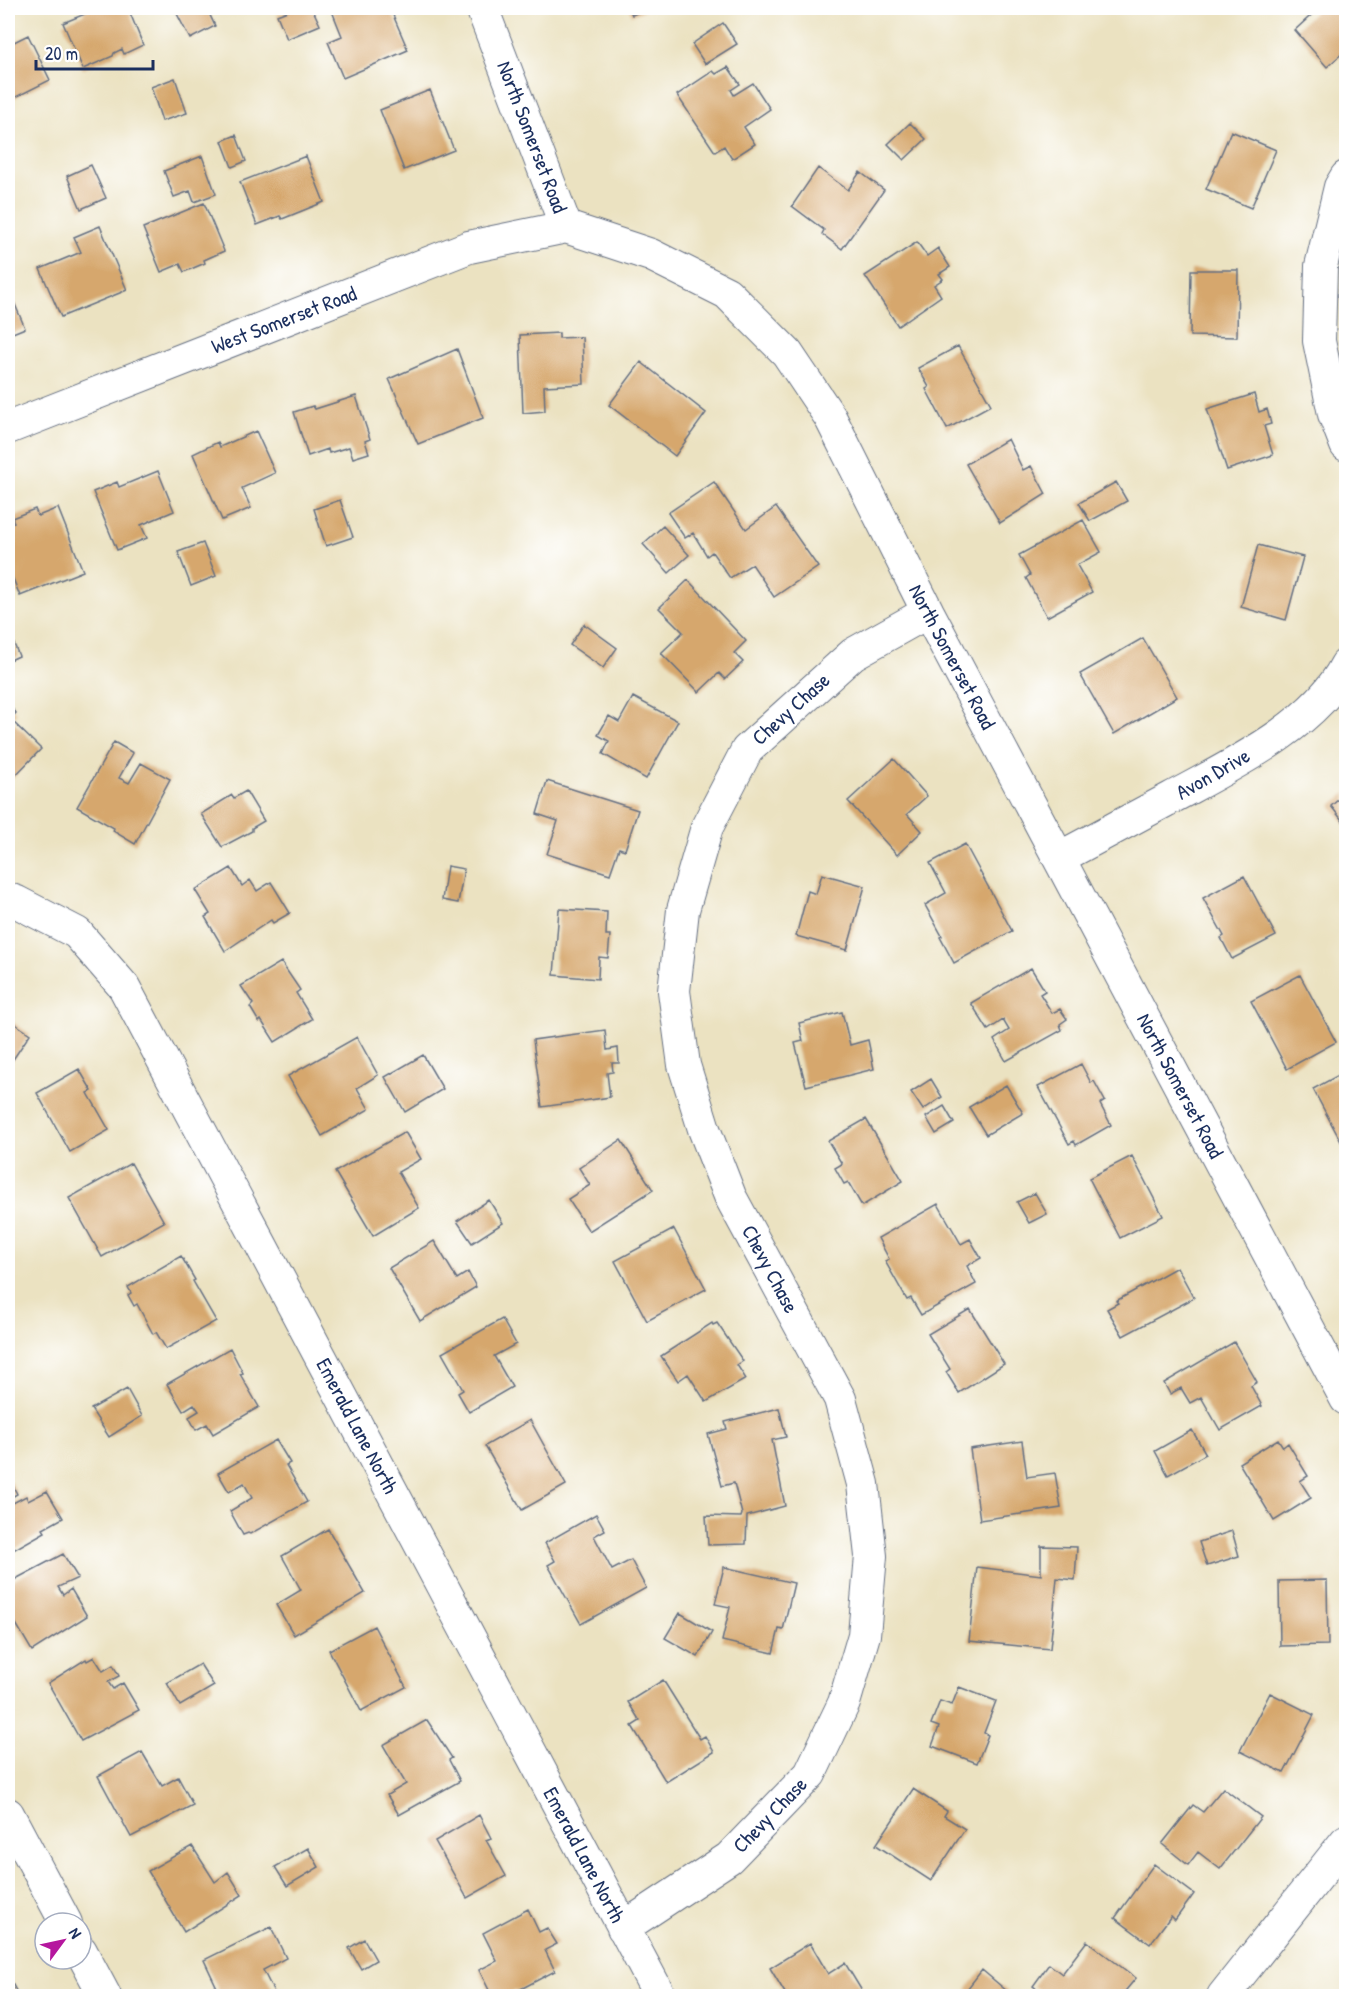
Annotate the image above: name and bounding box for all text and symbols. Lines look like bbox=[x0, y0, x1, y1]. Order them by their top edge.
scale bar bbox=[36, 33, 153, 71]
text: 20 m bbox=[45, 41, 78, 66]
street label: North Somerset Road bbox=[490, 57, 575, 217]
street label: West Somerset Road bbox=[207, 279, 361, 361]
street label: North Somerset Road bbox=[902, 579, 1003, 734]
street label: Chevy Chase bbox=[745, 666, 836, 751]
street label: Avon Drive bbox=[1170, 741, 1255, 806]
street label: North Somerset Road bbox=[1130, 1008, 1231, 1163]
street label: Chevy Chase bbox=[735, 1220, 806, 1318]
street label: Emerald Lane North bbox=[310, 1353, 405, 1499]
street label: Chevy Chase bbox=[726, 1770, 813, 1859]
street label: Emerald Lane North bbox=[537, 1782, 632, 1928]
north arrow bbox=[33, 1911, 93, 1971]
text: N bbox=[64, 1923, 87, 1943]

